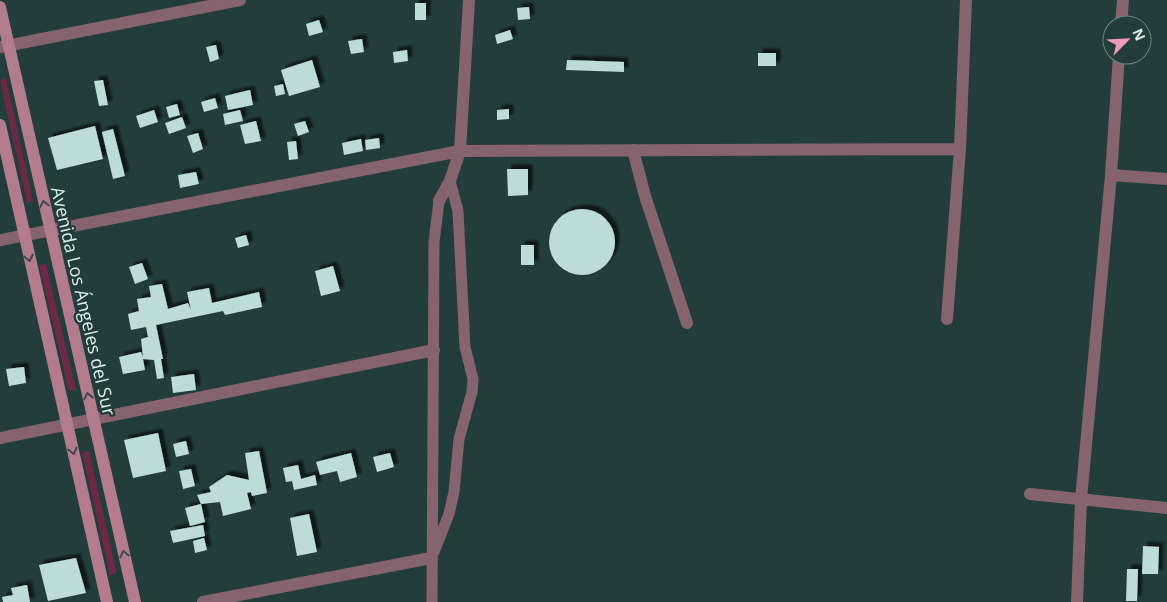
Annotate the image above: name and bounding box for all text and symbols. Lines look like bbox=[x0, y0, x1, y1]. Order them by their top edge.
north arrow bbox=[1102, 15, 1152, 65]
text: N bbox=[1128, 25, 1150, 44]
street label: Avenida Los Ángeles del Sur bbox=[46, 184, 122, 418]
one-way arrow bbox=[39, 199, 50, 208]
one-way arrow bbox=[23, 254, 34, 263]
one-way arrow bbox=[83, 392, 94, 401]
one-way arrow bbox=[67, 447, 78, 456]
one-way arrow bbox=[119, 550, 130, 559]

